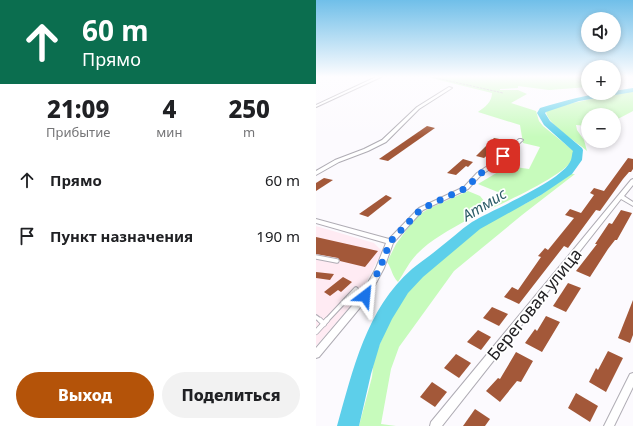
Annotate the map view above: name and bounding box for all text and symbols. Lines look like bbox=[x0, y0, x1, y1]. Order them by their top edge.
text: 60 m bbox=[82, 11, 149, 49]
map controls bbox=[581, 12, 621, 148]
button: sound bbox=[581, 12, 621, 52]
icon: ahead bbox=[16, 16, 68, 68]
text: Прямо bbox=[82, 47, 141, 71]
button: + bbox=[581, 60, 621, 100]
text: 21:09 bbox=[47, 92, 109, 125]
text: 4 bbox=[162, 92, 176, 125]
text: 250 bbox=[228, 92, 270, 125]
button: − bbox=[581, 108, 621, 148]
text: Прибытие bbox=[46, 123, 110, 141]
text: мин bbox=[156, 123, 182, 141]
text: m bbox=[243, 123, 255, 141]
pin bbox=[486, 139, 520, 173]
icon: arrive bbox=[492, 145, 514, 167]
icon: ahead bbox=[16, 169, 38, 191]
text: Прямо bbox=[50, 170, 102, 190]
text: 60 m bbox=[265, 170, 300, 190]
water label: Атмис bbox=[457, 183, 510, 225]
icon: arrive bbox=[16, 225, 38, 247]
text: Пункт назначения bbox=[50, 226, 193, 246]
text: 190 m bbox=[256, 226, 300, 246]
street label: Береговая улица bbox=[482, 243, 586, 365]
position arrow bbox=[344, 275, 386, 317]
button: Выход bbox=[16, 372, 154, 418]
button: Поделиться bbox=[162, 372, 300, 418]

